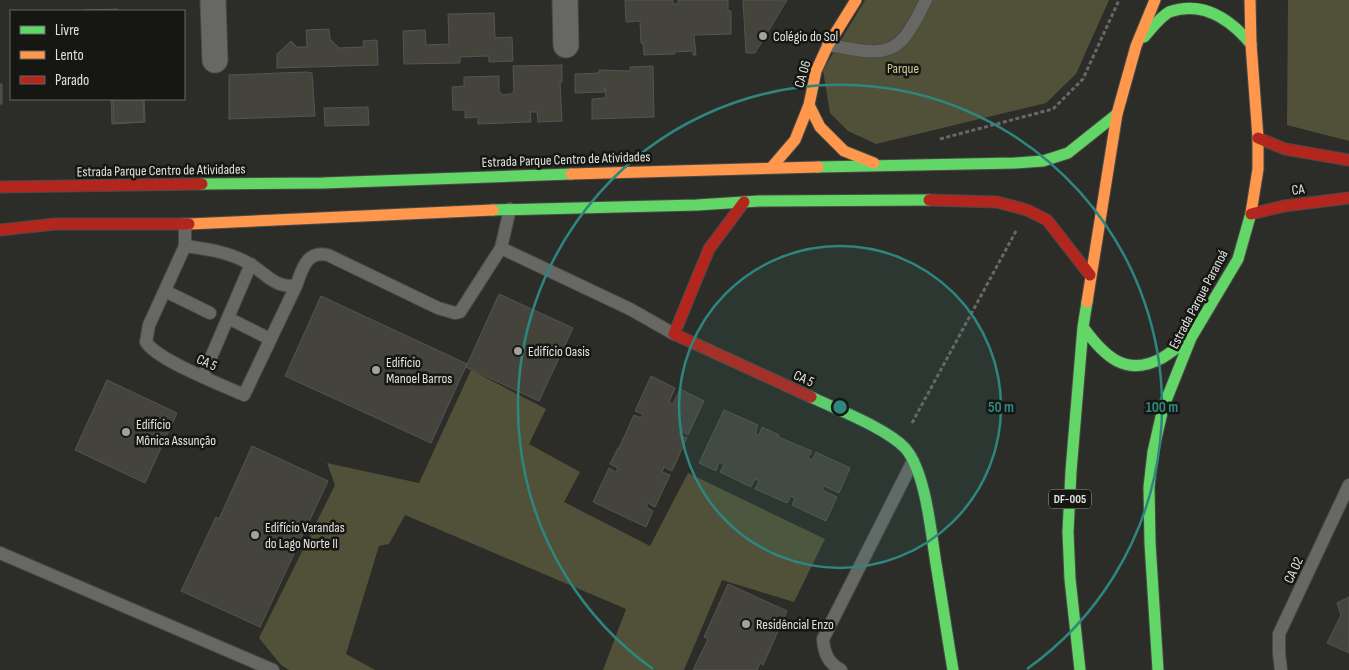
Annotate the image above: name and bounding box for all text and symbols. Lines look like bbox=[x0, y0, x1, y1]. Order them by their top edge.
legend bbox=[10, 10, 185, 100]
text: Livre bbox=[55, 21, 79, 40]
place label: Colégio do Sol bbox=[773, 28, 838, 45]
marker: Colégio do Sol bbox=[757, 30, 769, 42]
text: Lento bbox=[55, 46, 84, 65]
street label: CA 06 bbox=[791, 59, 814, 90]
park label: Parque bbox=[887, 60, 919, 77]
text: Parado bbox=[55, 71, 89, 90]
street label: Estrada Parque Centro de Atividades bbox=[481, 148, 651, 171]
street label: Estrada Parque Centro de Atividades bbox=[76, 161, 246, 180]
street label: CA bbox=[1291, 180, 1306, 199]
street label: Estrada Parque Paranoá bbox=[1165, 247, 1232, 352]
place label: Edifício Oasis bbox=[528, 343, 590, 360]
marker: Edifício Oasis bbox=[512, 345, 524, 357]
street label: CA 5 bbox=[194, 350, 220, 375]
place label: Edifício Manoel Barros bbox=[386, 354, 452, 387]
marker: Edifício Manoel Barros bbox=[370, 364, 382, 376]
street label: CA 5 bbox=[791, 366, 817, 391]
centre of rings bbox=[831, 398, 849, 416]
text: 50 m bbox=[988, 398, 1014, 417]
text: 100 m bbox=[1146, 398, 1178, 417]
place label: Edifício Mônica Assunção bbox=[136, 416, 216, 449]
marker: Edifício Mônica Assunção bbox=[120, 426, 132, 438]
road number: DF-005 bbox=[1049, 489, 1091, 508]
place label: Edifício Varandas do Lago Norte II bbox=[265, 519, 345, 552]
marker: Edifício Varandas do Lago Norte II bbox=[249, 529, 261, 541]
street label: CA 02 bbox=[1280, 554, 1307, 586]
place label: Residêncial Enzo bbox=[756, 616, 834, 633]
marker: Residêncial Enzo bbox=[740, 618, 752, 630]

